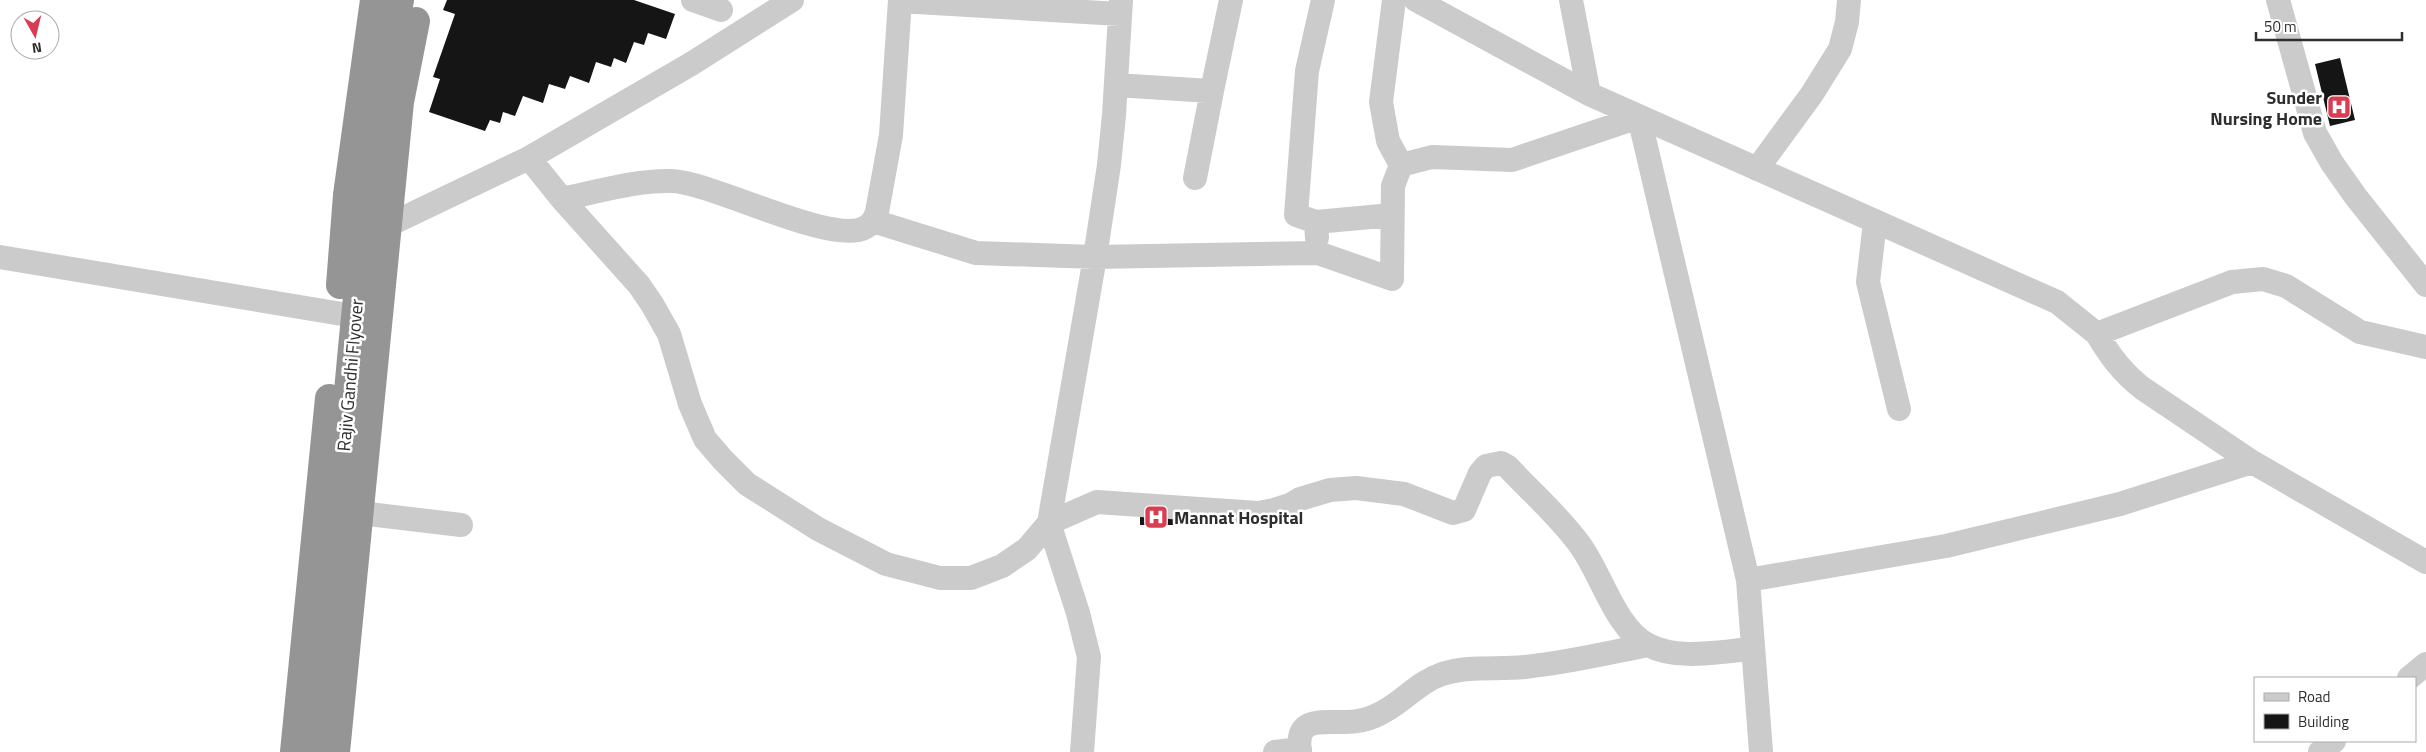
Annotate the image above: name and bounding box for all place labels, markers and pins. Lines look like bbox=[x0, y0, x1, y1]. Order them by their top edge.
place label: Sunder Nursing Home bbox=[2210, 84, 2322, 132]
hospital icon: Sunder Nursing Home bbox=[2326, 94, 2352, 120]
hospital icon: Mannat Hospital bbox=[1143, 504, 1169, 530]
place label: Mannat Hospital bbox=[1174, 504, 1303, 531]

